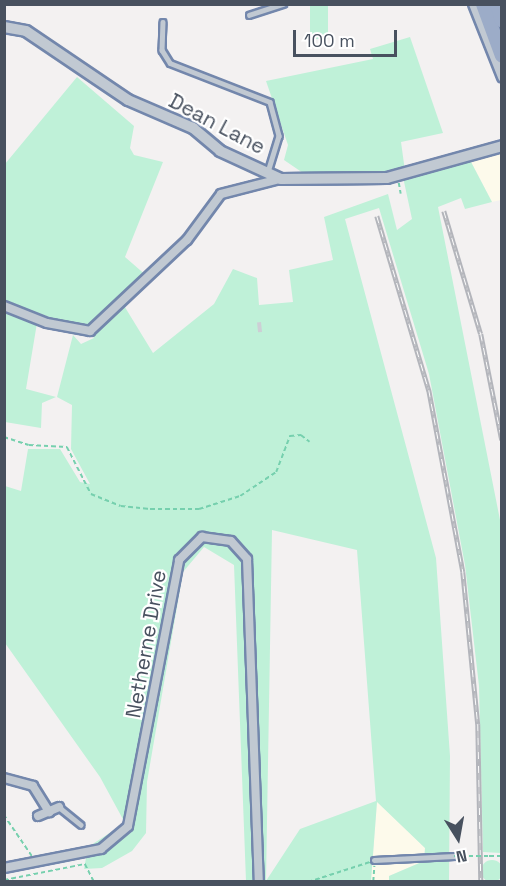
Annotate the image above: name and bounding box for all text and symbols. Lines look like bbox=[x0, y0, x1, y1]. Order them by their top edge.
scale bar bbox=[296, 18, 400, 56]
text: 100 m bbox=[304, 29, 355, 52]
street label: Dean Lane bbox=[164, 88, 270, 160]
street label: Netherne Drive bbox=[121, 568, 171, 720]
north arrow bbox=[428, 808, 488, 868]
text: N bbox=[454, 845, 469, 867]

